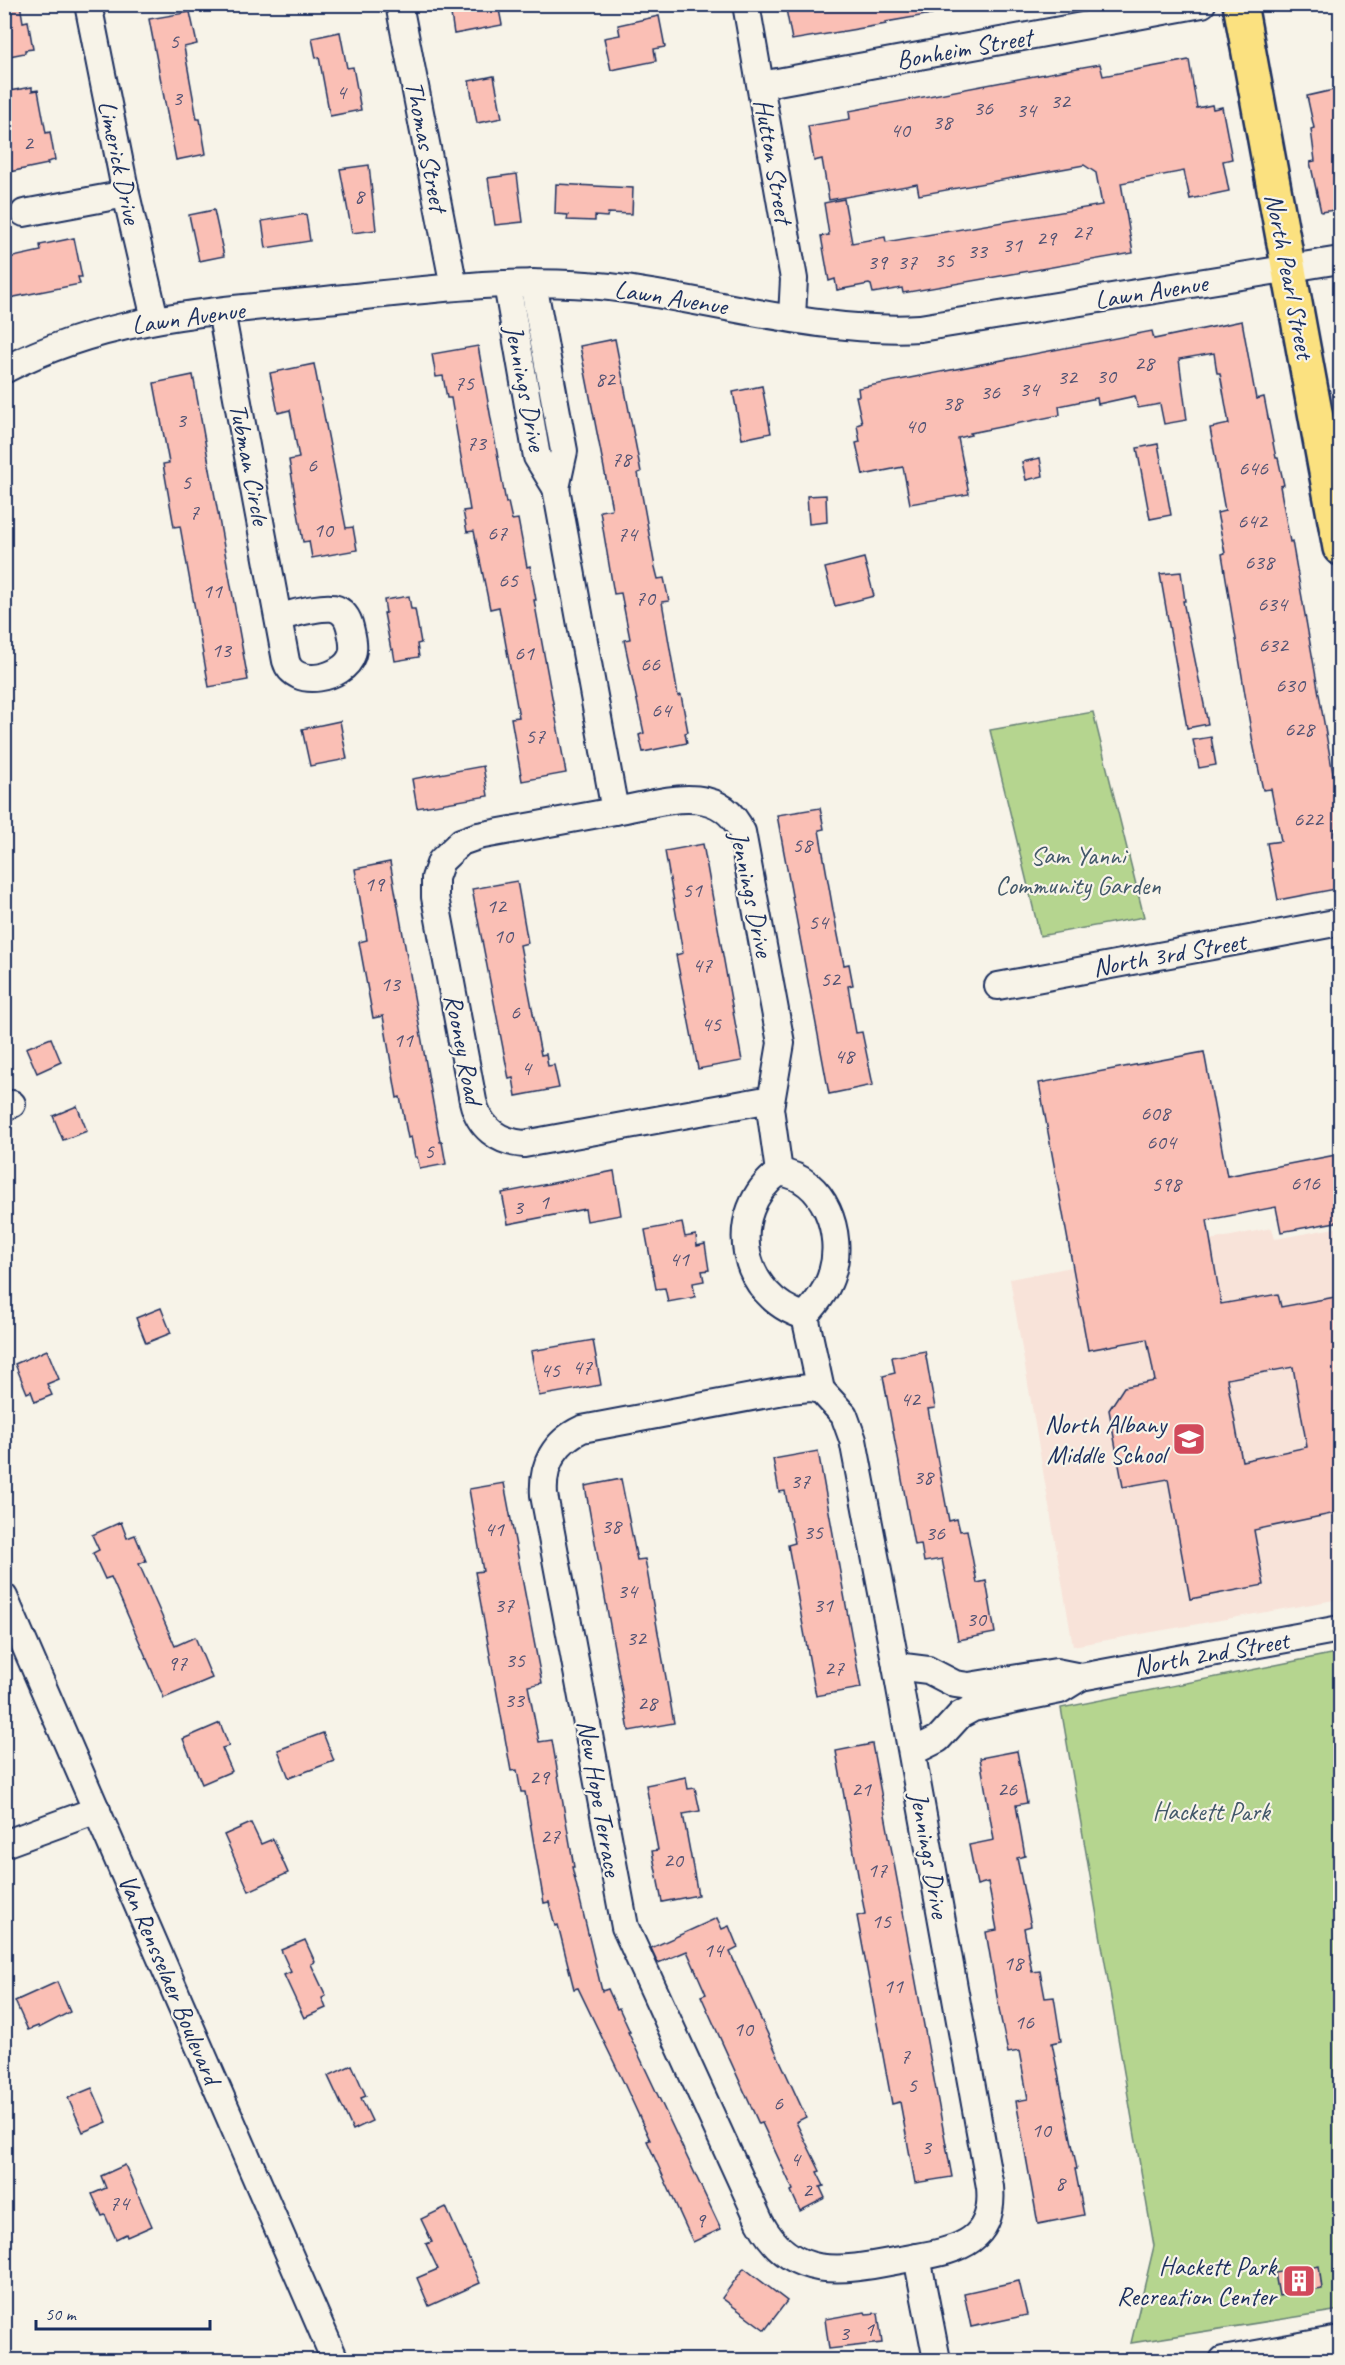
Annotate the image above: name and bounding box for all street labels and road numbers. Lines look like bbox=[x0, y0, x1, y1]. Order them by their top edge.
street label: Bonheim Street bbox=[894, 20, 1038, 77]
street label: Thomas Street bbox=[398, 78, 456, 217]
street label: Limerick Drive bbox=[90, 97, 149, 228]
street label: Hutton Street bbox=[746, 97, 801, 229]
street label: North Pearl Street bbox=[1257, 191, 1322, 364]
street label: Lawn Avenue bbox=[1092, 266, 1212, 317]
street label: Lawn Avenue bbox=[612, 272, 732, 323]
street label: Lawn Avenue bbox=[130, 293, 249, 342]
street label: Jennings Drive bbox=[497, 321, 554, 455]
street label: Tubman Circle bbox=[222, 401, 278, 530]
street label: Jennings Drive bbox=[722, 827, 781, 961]
street label: North 3rd Street bbox=[1090, 924, 1250, 984]
street label: Rooney Road bbox=[437, 992, 491, 1110]
street label: North 2nd Street bbox=[1131, 1623, 1294, 1683]
street label: New Hope Terrace bbox=[570, 1718, 630, 1880]
street label: Jennings Drive bbox=[902, 1788, 957, 1922]
street label: Van Rensselaer Boulevard bbox=[111, 1870, 230, 2092]

